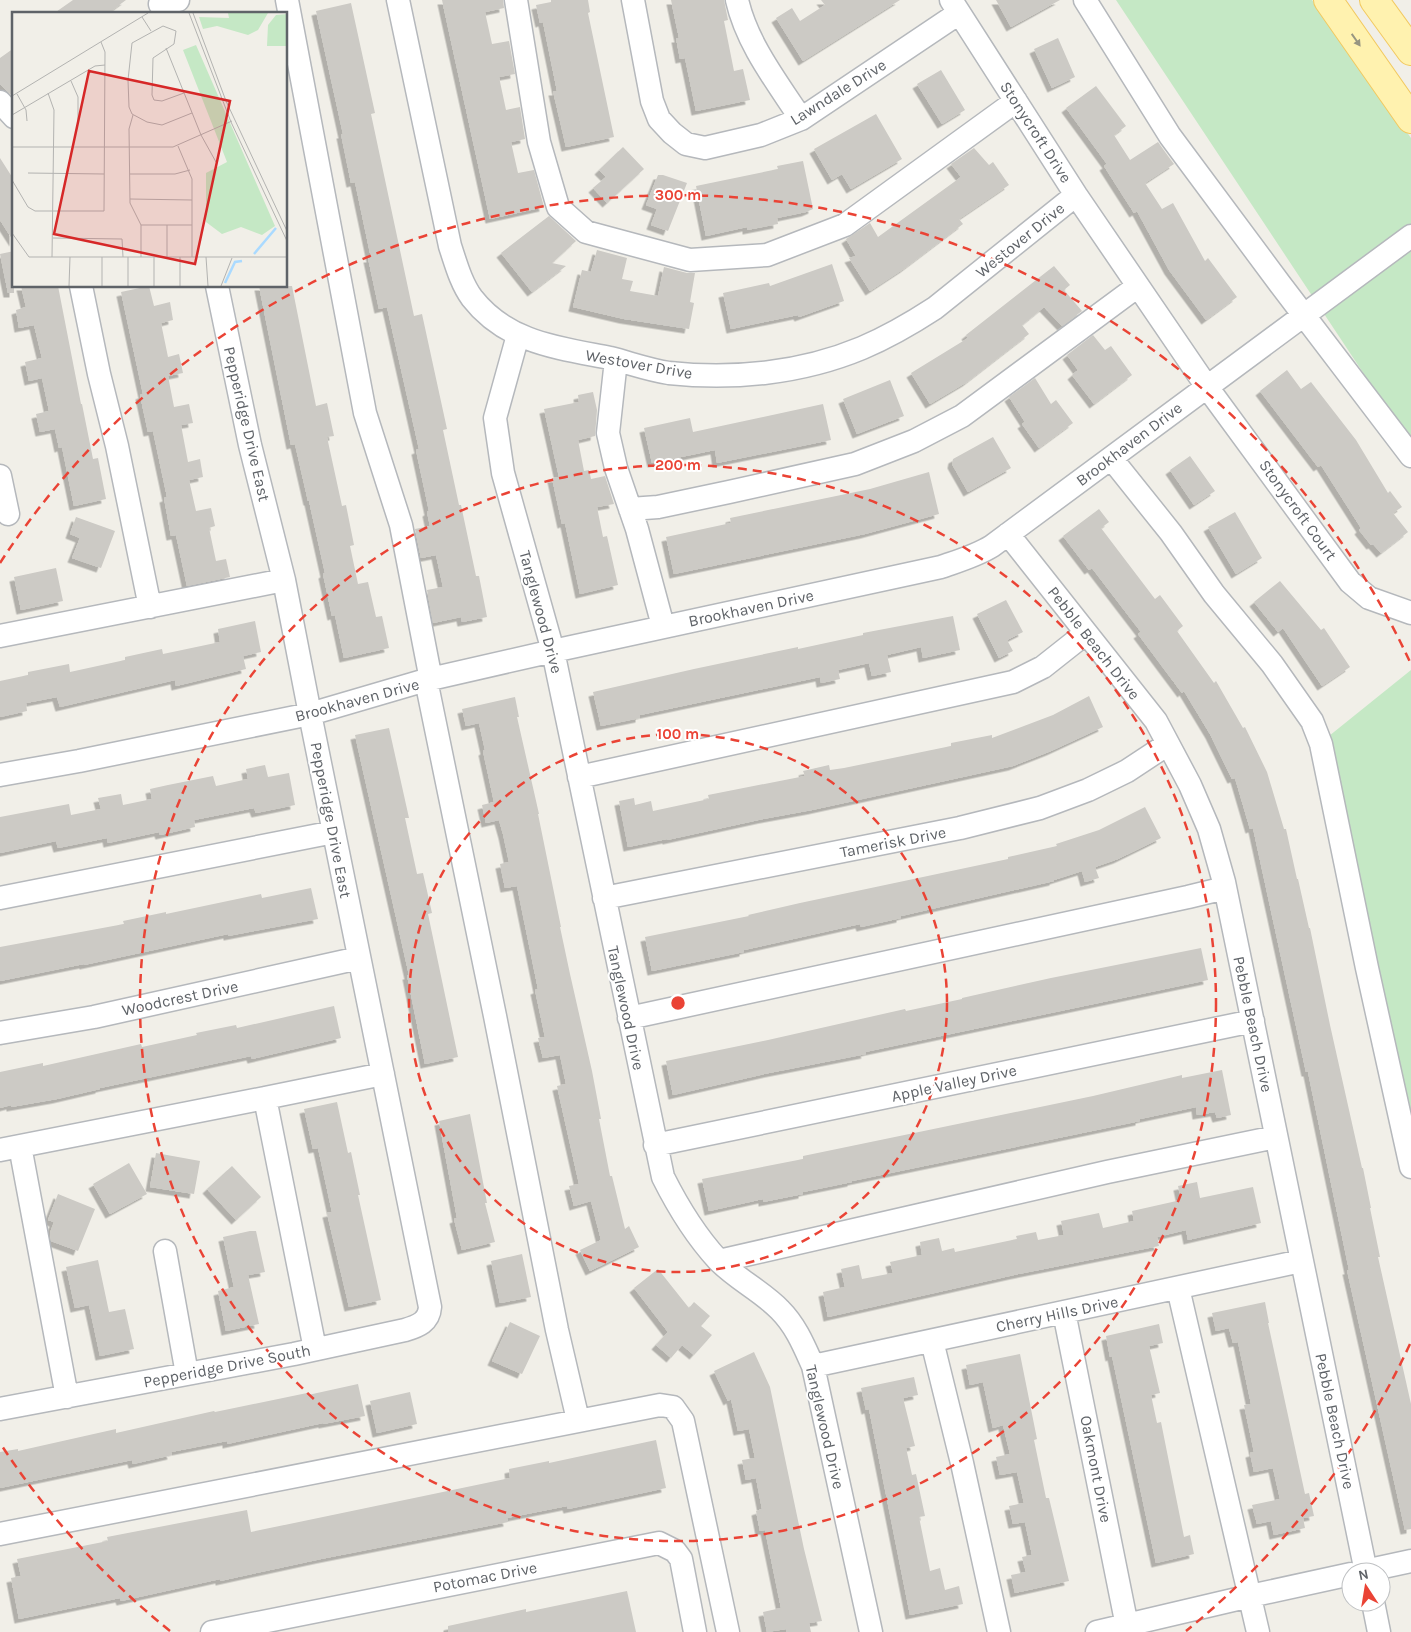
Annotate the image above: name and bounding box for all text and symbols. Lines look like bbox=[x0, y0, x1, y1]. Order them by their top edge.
inset map bbox=[12, 12, 288, 288]
one-way arrow bbox=[1351, 33, 1361, 47]
street label: Lawndale Drive bbox=[786, 55, 890, 129]
street label: Stonycroft Drive bbox=[996, 78, 1076, 186]
text: 300 m bbox=[655, 186, 701, 204]
street label: Westover Drive bbox=[972, 199, 1068, 281]
street label: Pepperidge Drive East bbox=[220, 345, 274, 503]
street label: Westover Drive bbox=[584, 345, 694, 383]
street label: Brookhaven Drive bbox=[1072, 398, 1186, 490]
text: 200 m bbox=[655, 456, 701, 474]
street label: Stonycroft Court bbox=[1255, 456, 1341, 564]
street label: Tanglewood Drive bbox=[515, 548, 567, 676]
street label: Pebble Beach Drive bbox=[1044, 583, 1144, 703]
street label: Brookhaven Drive bbox=[687, 585, 815, 631]
street label: Brookhaven Drive bbox=[293, 674, 421, 726]
text: 100 m bbox=[657, 725, 699, 743]
street label: Pepperidge Drive East bbox=[307, 740, 355, 900]
street label: Tamerisk Drive bbox=[838, 822, 948, 862]
street label: Tanglewood Drive bbox=[604, 944, 648, 1072]
street label: Pebble Beach Drive bbox=[1229, 954, 1277, 1094]
street label: Woodcrest Drive bbox=[120, 976, 240, 1020]
centre of rings bbox=[669, 994, 687, 1012]
street label: Apple Valley Drive bbox=[890, 1060, 1018, 1106]
street label: Cherry Hills Drive bbox=[994, 1292, 1120, 1336]
street label: Pepperidge Drive South bbox=[142, 1340, 312, 1392]
street label: Pebble Beach Drive bbox=[1311, 1351, 1359, 1491]
street label: Tanglewood Drive bbox=[802, 1363, 848, 1491]
street label: Oakmont Drive bbox=[1076, 1414, 1116, 1524]
street label: Potomac Drive bbox=[431, 1558, 539, 1596]
north arrow bbox=[1341, 1562, 1391, 1612]
text: N bbox=[1357, 1565, 1370, 1584]

